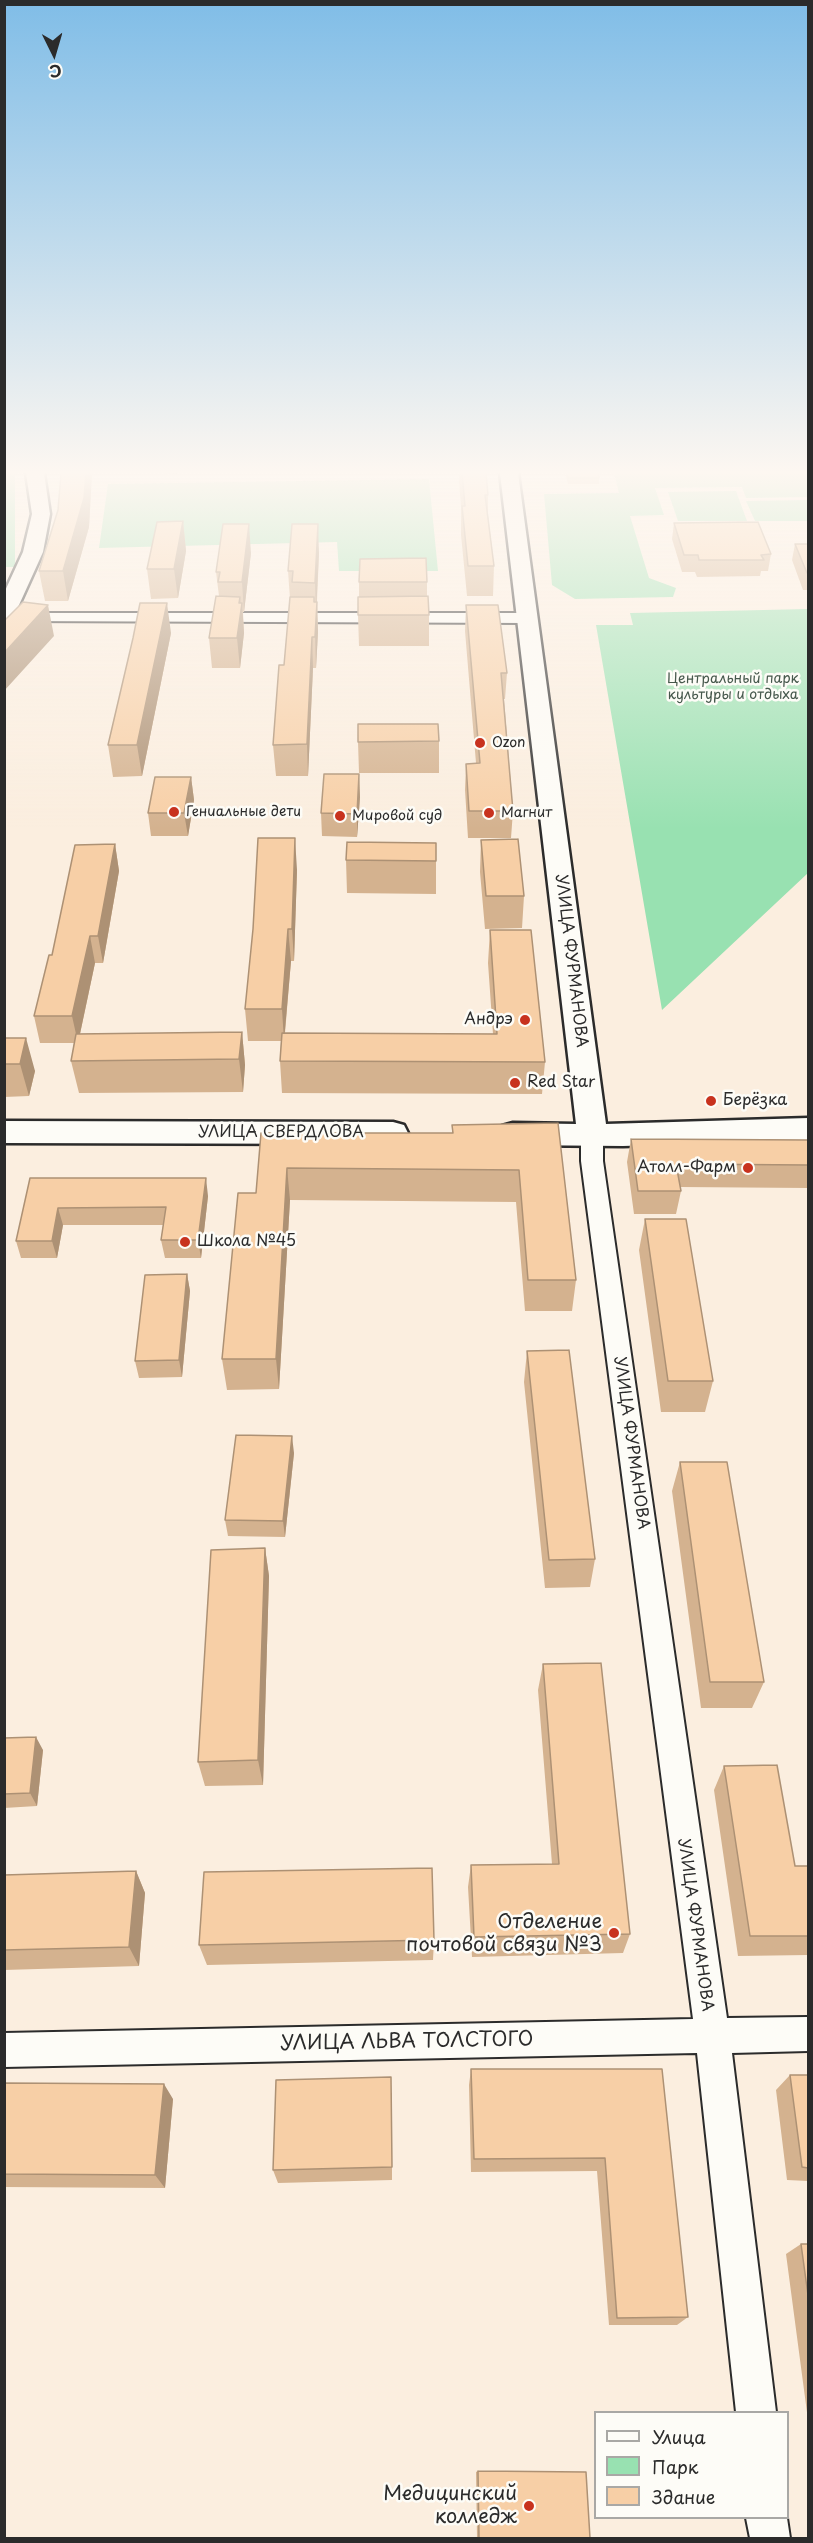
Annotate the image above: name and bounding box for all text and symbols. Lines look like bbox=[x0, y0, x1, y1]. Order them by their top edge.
north arrow bbox=[24, 24, 84, 84]
text: С bbox=[49, 59, 63, 84]
park label: Центральный парк культуры и отдыха bbox=[667, 671, 799, 704]
place label: Ozon bbox=[492, 735, 525, 751]
marker: Ozon bbox=[473, 736, 487, 750]
place label: Гениальные дети bbox=[186, 804, 301, 820]
marker: Гениальные дети bbox=[167, 805, 181, 819]
place label: Магнит bbox=[501, 805, 552, 821]
marker: Магнит bbox=[482, 806, 496, 820]
place label: Мировой суд bbox=[352, 808, 442, 824]
marker: Мировой суд bbox=[333, 809, 347, 823]
street label: УЛИЦА ФУРМАНОВА bbox=[551, 873, 591, 1049]
place label: Андрэ bbox=[464, 1010, 513, 1030]
marker: Андрэ bbox=[518, 1013, 532, 1027]
place label: Red Star bbox=[527, 1073, 595, 1093]
marker: Red Star bbox=[508, 1076, 522, 1090]
place label: Берёзка bbox=[723, 1091, 787, 1111]
marker: Берёзка bbox=[704, 1094, 718, 1108]
street label: УЛИЦА СВЕРДЛОВА bbox=[198, 1123, 364, 1143]
place label: Атолл-Фарм bbox=[637, 1158, 736, 1178]
marker: Атолл-Фарм bbox=[741, 1161, 755, 1175]
place label: Школа №45 bbox=[197, 1232, 296, 1252]
marker: Школа №45 bbox=[178, 1235, 192, 1249]
street label: УЛИЦА ФУРМАНОВА bbox=[609, 1355, 653, 1531]
street label: УЛИЦА ФУРМАНОВА bbox=[673, 1837, 717, 2013]
place label: Отделение почтовой связи №3 bbox=[406, 1910, 602, 1957]
marker: Отделение почтовой связи №3 bbox=[607, 1926, 621, 1940]
street label: УЛИЦА ЛЬВА ТОЛСТОГО bbox=[280, 2028, 534, 2056]
legend bbox=[594, 2411, 789, 2519]
text: Улица bbox=[652, 2423, 706, 2450]
text: Парк bbox=[652, 2453, 698, 2480]
place label: Медицинский колледж bbox=[383, 2482, 517, 2529]
text: Здание bbox=[652, 2483, 715, 2510]
marker: Медицинский колледж bbox=[522, 2499, 536, 2513]

